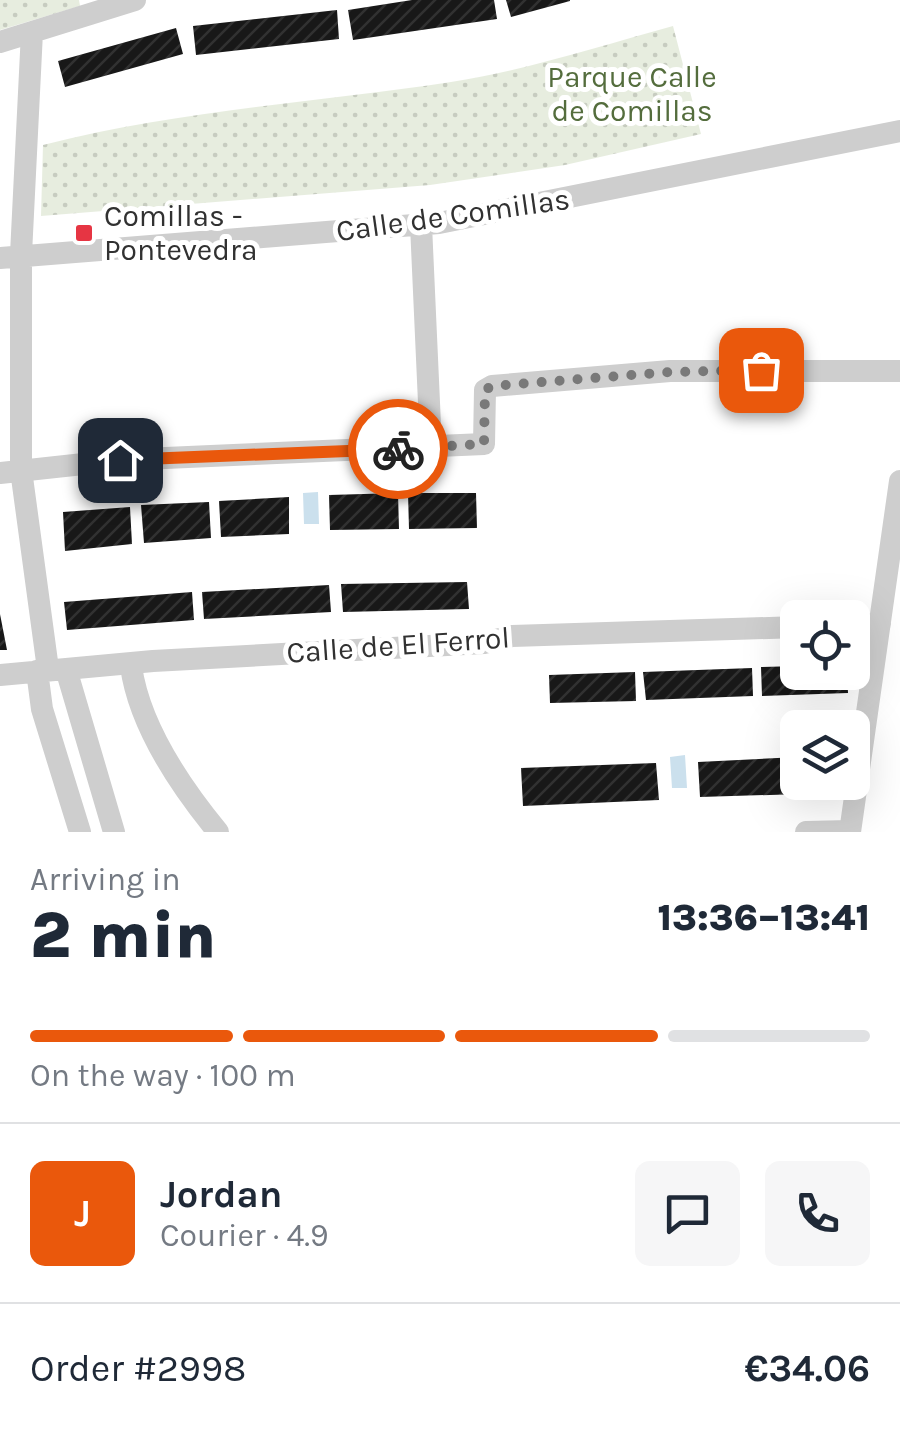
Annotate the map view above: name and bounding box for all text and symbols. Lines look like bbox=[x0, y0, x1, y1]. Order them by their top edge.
park label: Parque Calle de Comillas bbox=[547, 59, 717, 129]
street label: Calle de Comillas bbox=[334, 181, 572, 249]
place label: Comillas - Pontevedra bbox=[104, 198, 257, 268]
marker: Comillas - Pontevedra bbox=[73, 222, 95, 244]
pin bbox=[719, 328, 804, 413]
icon: bag bbox=[734, 343, 789, 398]
courier bbox=[348, 399, 448, 499]
pin bbox=[78, 418, 163, 503]
icon: bike bbox=[371, 422, 426, 477]
icon: home bbox=[93, 433, 148, 488]
map controls bbox=[780, 600, 870, 800]
button: locate bbox=[780, 600, 870, 690]
street label: Calle de El Ferrol bbox=[285, 619, 511, 671]
button: layers bbox=[780, 710, 870, 800]
text: Arriving in bbox=[30, 861, 181, 898]
text: 13:36–13:41 bbox=[657, 895, 870, 940]
text: 2 min bbox=[30, 897, 216, 973]
text: On the way · 100 m bbox=[30, 1057, 296, 1094]
button: chat bbox=[635, 1161, 740, 1266]
button: phone bbox=[765, 1161, 870, 1266]
text: Jordan bbox=[160, 1172, 283, 1217]
text: J bbox=[74, 1191, 91, 1236]
text: Courier · 4.9 bbox=[160, 1217, 329, 1254]
text: Order #2998 bbox=[30, 1346, 246, 1391]
text: €34.06 bbox=[744, 1346, 870, 1391]

